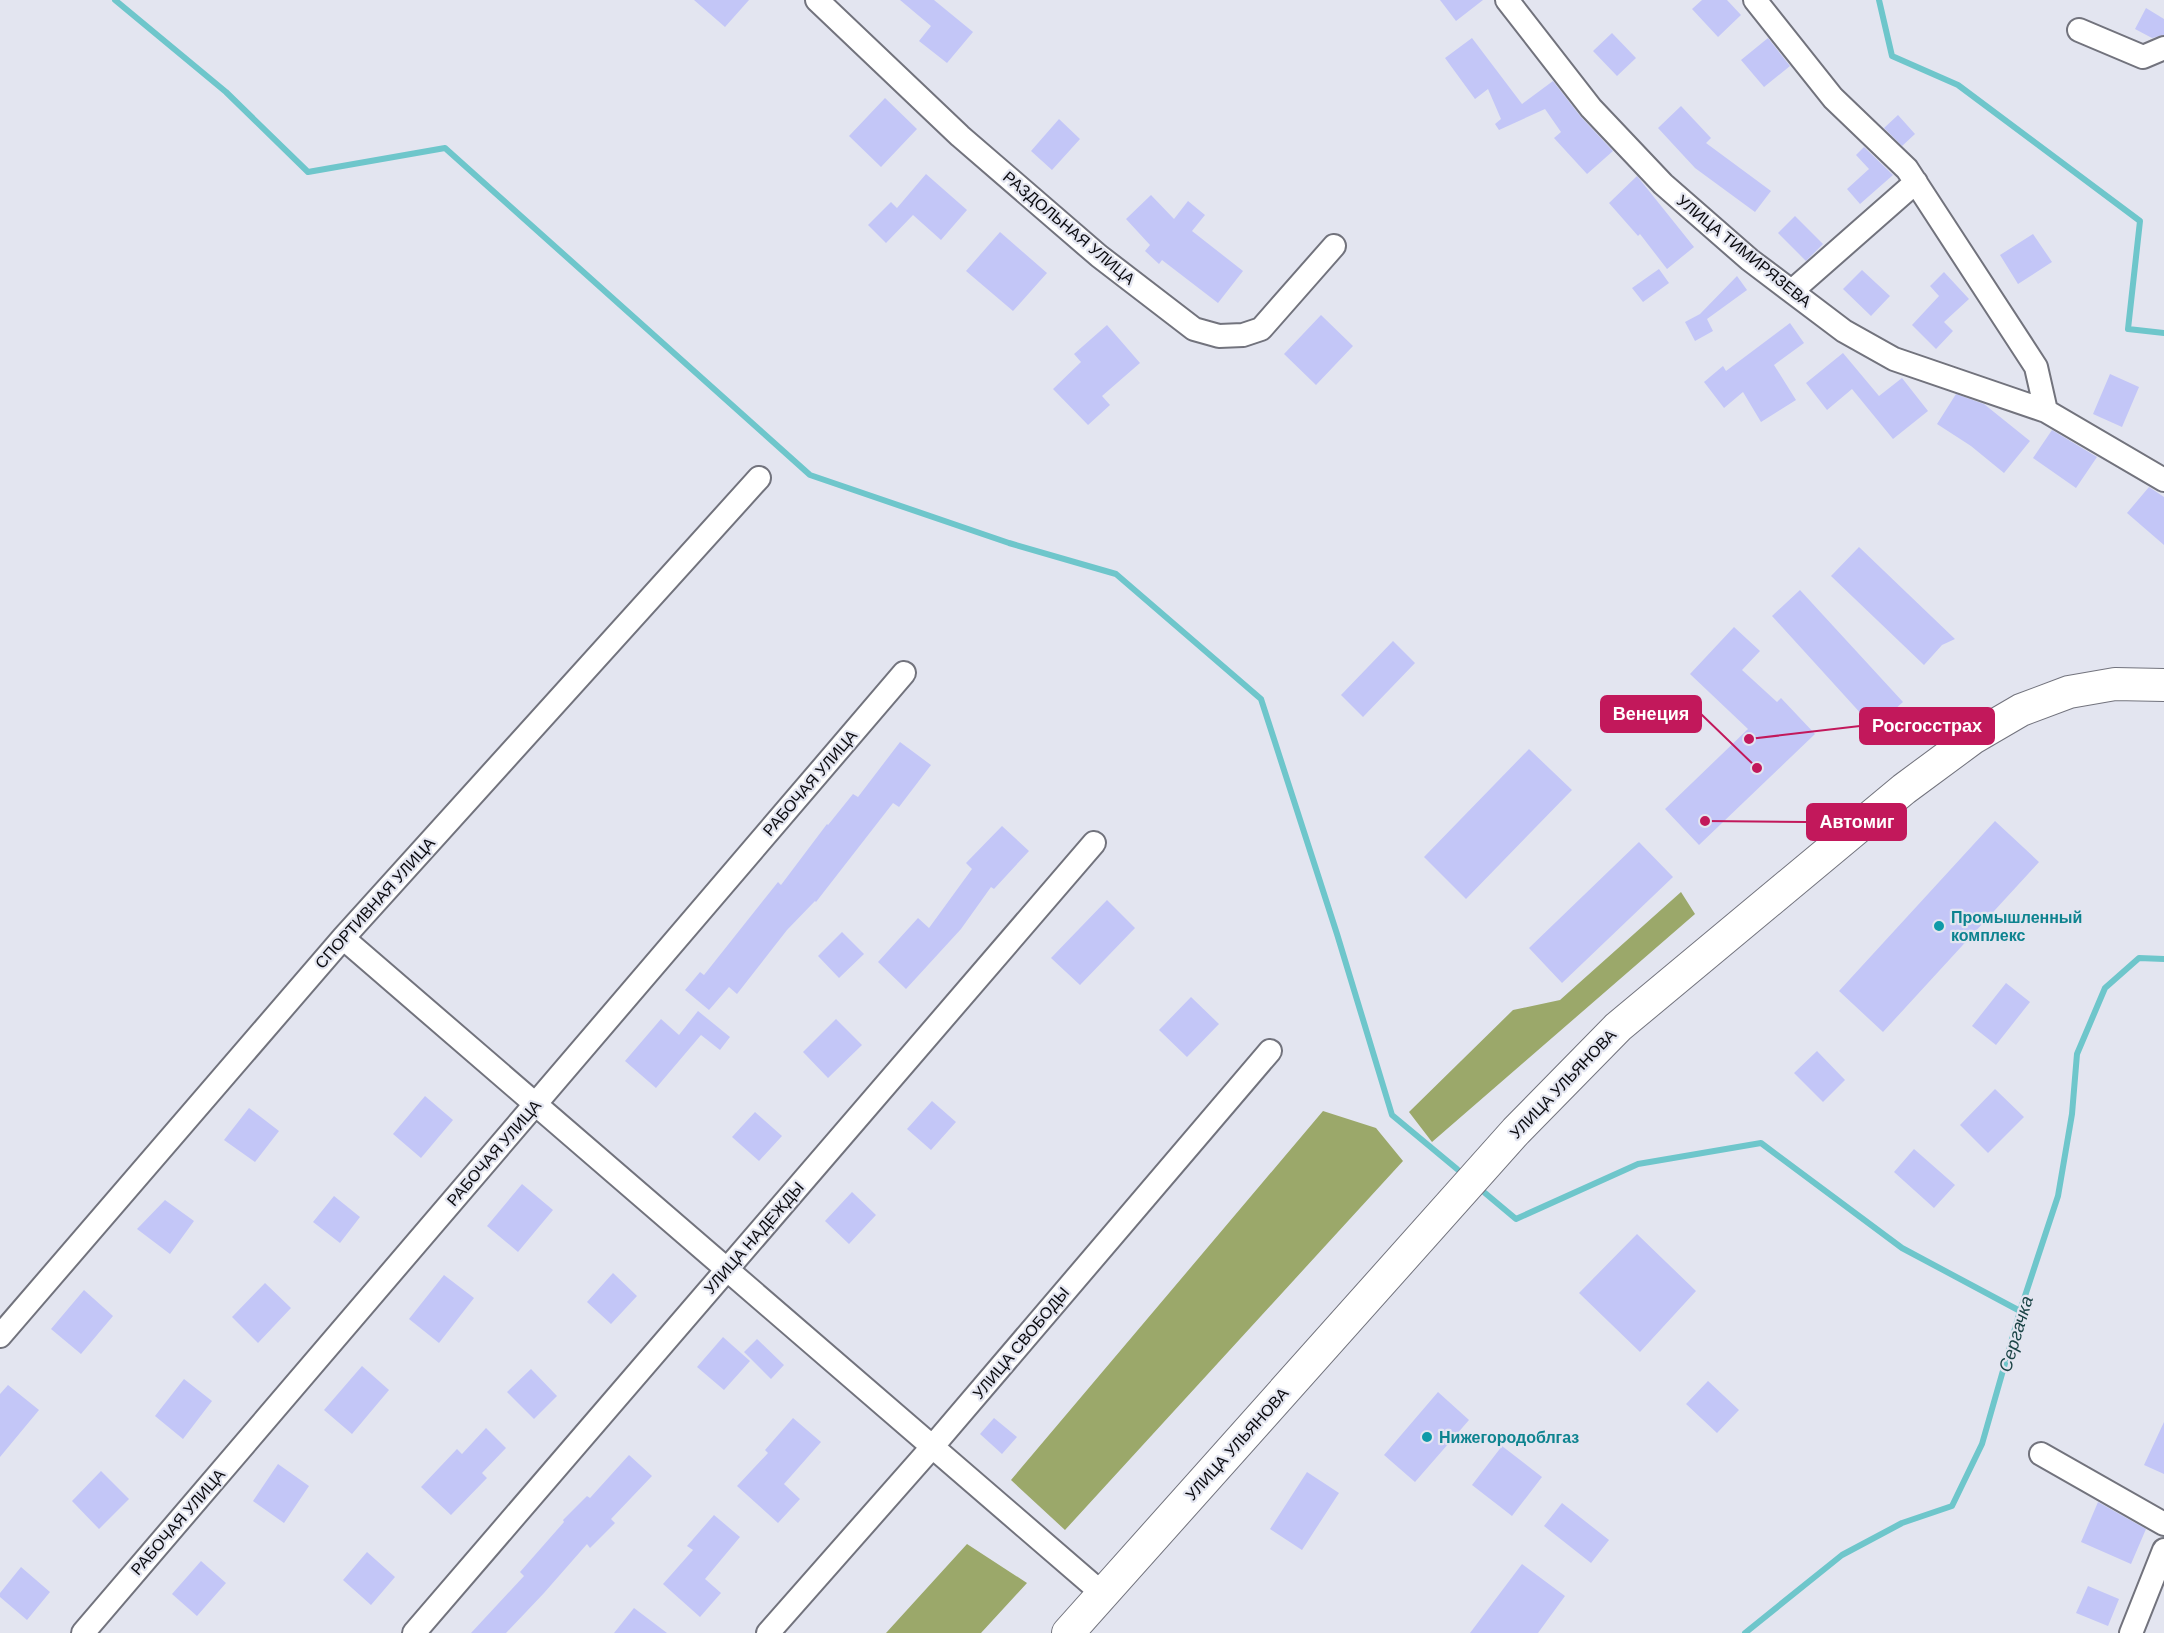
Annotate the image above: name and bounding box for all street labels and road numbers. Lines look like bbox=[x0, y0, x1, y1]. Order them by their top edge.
street label: РАЗДОЛЬНАЯ УЛИЦА bbox=[999, 167, 1140, 290]
street label: УЛИЦА ТИМИРЯЗЕВА bbox=[1672, 190, 1816, 312]
street label: РАБОЧАЯ УЛИЦА bbox=[758, 725, 862, 840]
street label: СПОРТИВНАЯ УЛИЦА bbox=[310, 833, 440, 973]
street label: УЛИЦА УЛЬЯНОВА bbox=[1505, 1024, 1621, 1143]
street label: РАБОЧАЯ УЛИЦА bbox=[442, 1095, 546, 1210]
street label: УЛИЦА НАДЕЖДЫ bbox=[699, 1177, 809, 1299]
street label: УЛИЦА СВОБОДЫ bbox=[968, 1283, 1074, 1403]
street label: УЛИЦА УЛЬЯНОВА bbox=[1181, 1383, 1293, 1505]
street label: РАБОЧАЯ УЛИЦА bbox=[126, 1464, 230, 1579]

